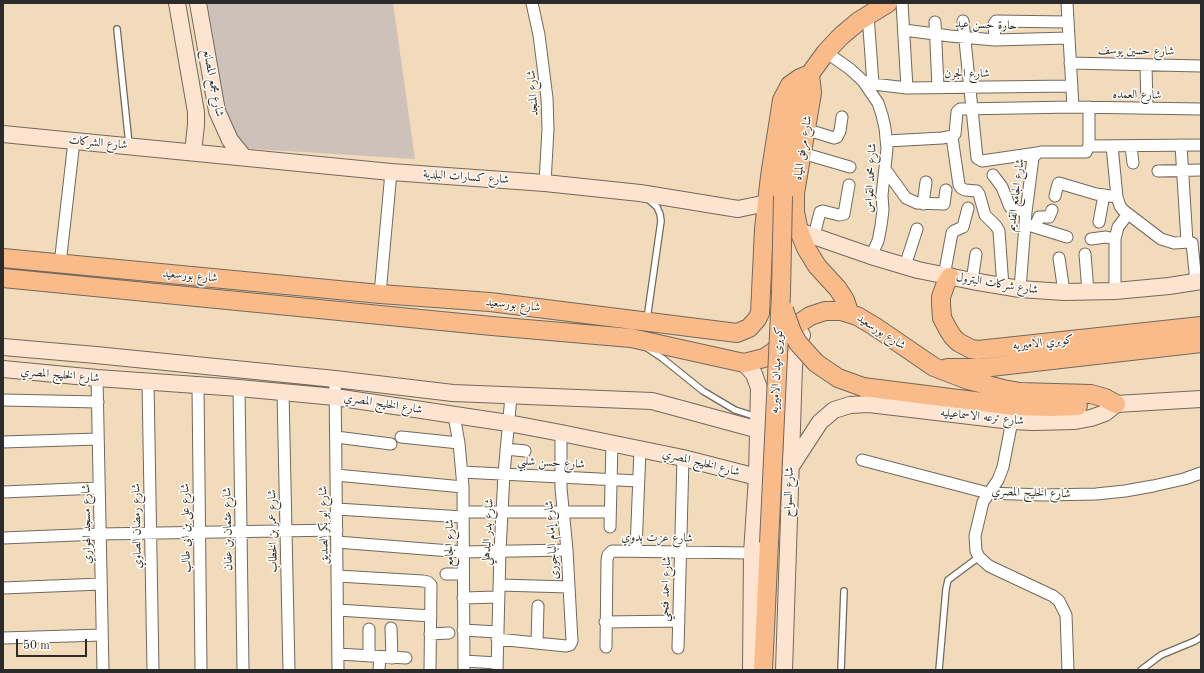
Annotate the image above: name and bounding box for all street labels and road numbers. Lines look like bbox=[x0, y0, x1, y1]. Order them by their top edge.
street label: حارة حسن عيد bbox=[955, 17, 1017, 33]
street label: شارع حسين يوسف bbox=[1098, 43, 1174, 59]
street label: شارع مجمع المصانع bbox=[199, 48, 227, 118]
street label: شارع الجرن bbox=[944, 67, 990, 81]
street label: شارع المنجد bbox=[524, 70, 542, 116]
street label: شارع العمده bbox=[1112, 87, 1162, 103]
street label: شارع مرفق المياه bbox=[791, 115, 815, 181]
street label: شارع الشركات bbox=[68, 133, 128, 153]
street label: شارع محمد القواس bbox=[862, 143, 880, 213]
street label: شارع الجامع القديم bbox=[1004, 158, 1028, 232]
street label: شارع كسارات البلدية bbox=[423, 167, 509, 187]
street label: شارع بورسعيد bbox=[162, 266, 218, 286]
street label: شارع شركات البترول bbox=[955, 270, 1039, 298]
street label: شارع بورسعيد bbox=[485, 295, 541, 315]
street label: شارع بورسعيد bbox=[854, 311, 908, 353]
street label: كوبرى ميدان الاميريه bbox=[768, 326, 786, 414]
street label: كوبري الاميريه bbox=[1012, 333, 1074, 353]
street label: شارع الخليج المصري bbox=[20, 364, 100, 386]
street label: شارع الخليج المصري bbox=[343, 391, 423, 417]
street label: شارع ترعه الاسماعيليه bbox=[939, 405, 1025, 429]
street label: شارع الخليج المصري bbox=[661, 446, 741, 480]
street label: شارع حسن شلبي bbox=[517, 454, 585, 472]
street label: شارع السواح bbox=[781, 467, 797, 517]
street label: شارع رمضان الصاوي bbox=[129, 483, 145, 569]
street label: شارع على بن ابى طالب bbox=[178, 483, 194, 573]
street label: شارع مسجد الهواري bbox=[79, 484, 95, 564]
street label: شارع الخليج المصري bbox=[991, 484, 1071, 502]
street label: شارع ابو بكر الصديق bbox=[316, 486, 332, 564]
street label: شارع عثمان بن عفان bbox=[220, 487, 236, 571]
street label: شارع عمر بن الخطاب bbox=[265, 489, 281, 573]
street label: شارع بدر البدهلي bbox=[479, 498, 497, 566]
street label: شارع إمام الباجورى bbox=[542, 500, 562, 580]
street label: شارع الجامع bbox=[443, 519, 457, 567]
street label: شارع عزت بدوي bbox=[621, 530, 693, 546]
street label: شارع احمد فتحي bbox=[658, 556, 674, 622]

